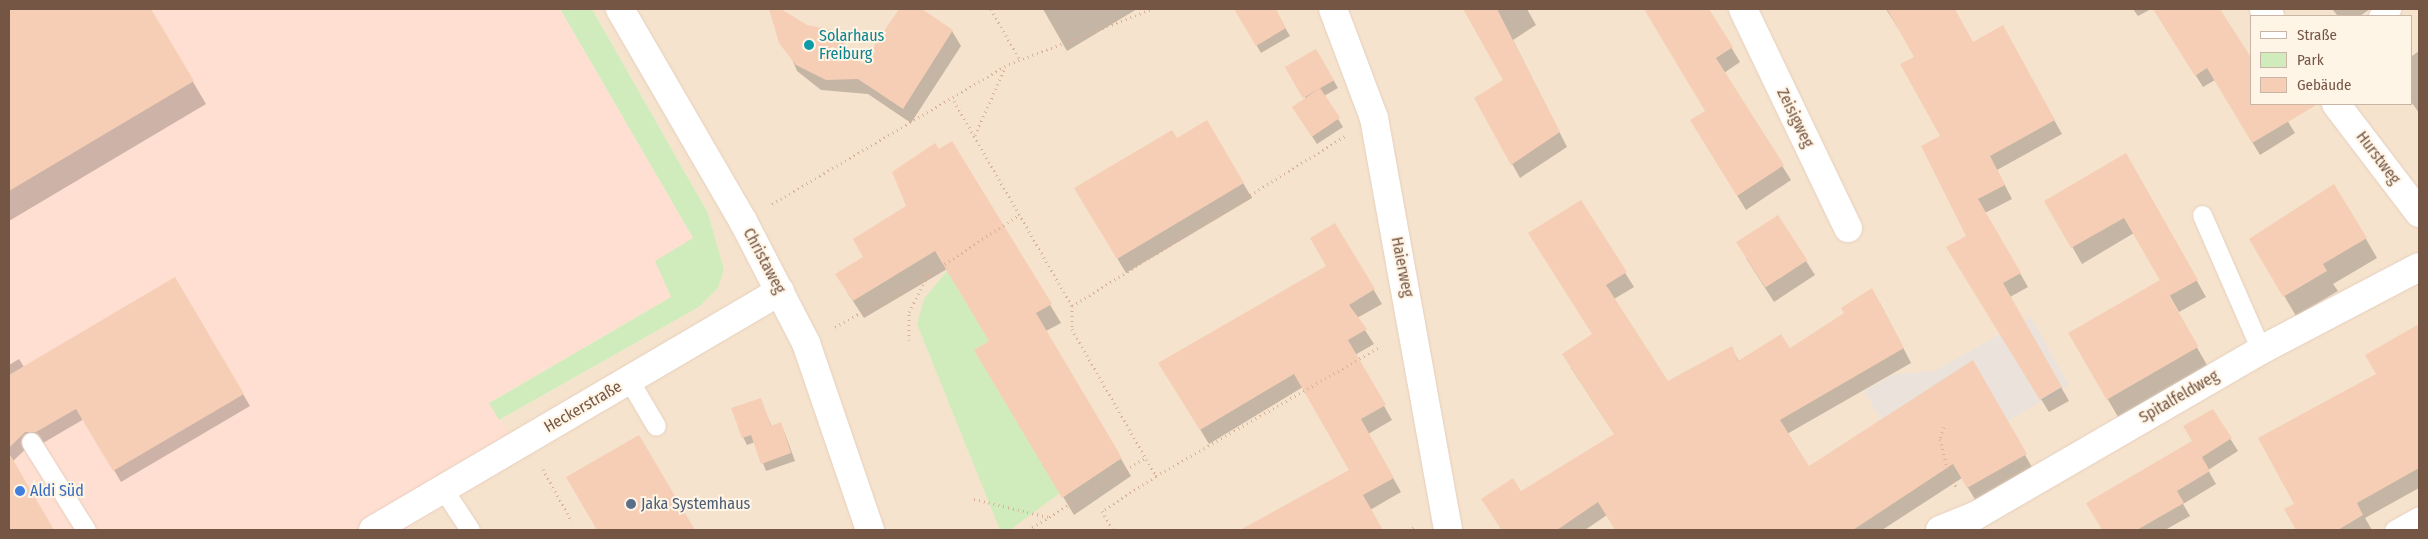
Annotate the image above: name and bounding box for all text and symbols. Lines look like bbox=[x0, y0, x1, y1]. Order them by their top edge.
legend bbox=[2250, 15, 2413, 105]
place label: Solarhaus Freiburg bbox=[819, 26, 884, 64]
text: Straße bbox=[2297, 26, 2337, 44]
marker: Solarhaus Freiburg bbox=[803, 39, 815, 51]
text: Park bbox=[2297, 51, 2324, 69]
text: Gebäude bbox=[2297, 76, 2352, 94]
street label: Zeisigweg bbox=[1772, 85, 1818, 151]
street label: Hurstweg bbox=[2352, 128, 2404, 188]
street label: Christaweg bbox=[739, 225, 789, 297]
street label: Haierweg bbox=[1387, 235, 1417, 299]
street label: Spitalfeldweg bbox=[2136, 366, 2222, 428]
street label: Heckerstraße bbox=[541, 377, 625, 437]
place label: Aldi Süd bbox=[30, 481, 84, 501]
marker: Aldi Süd bbox=[14, 485, 26, 497]
place label: Jaka Systemhaus bbox=[641, 494, 750, 514]
marker: Jaka Systemhaus bbox=[625, 498, 637, 510]

